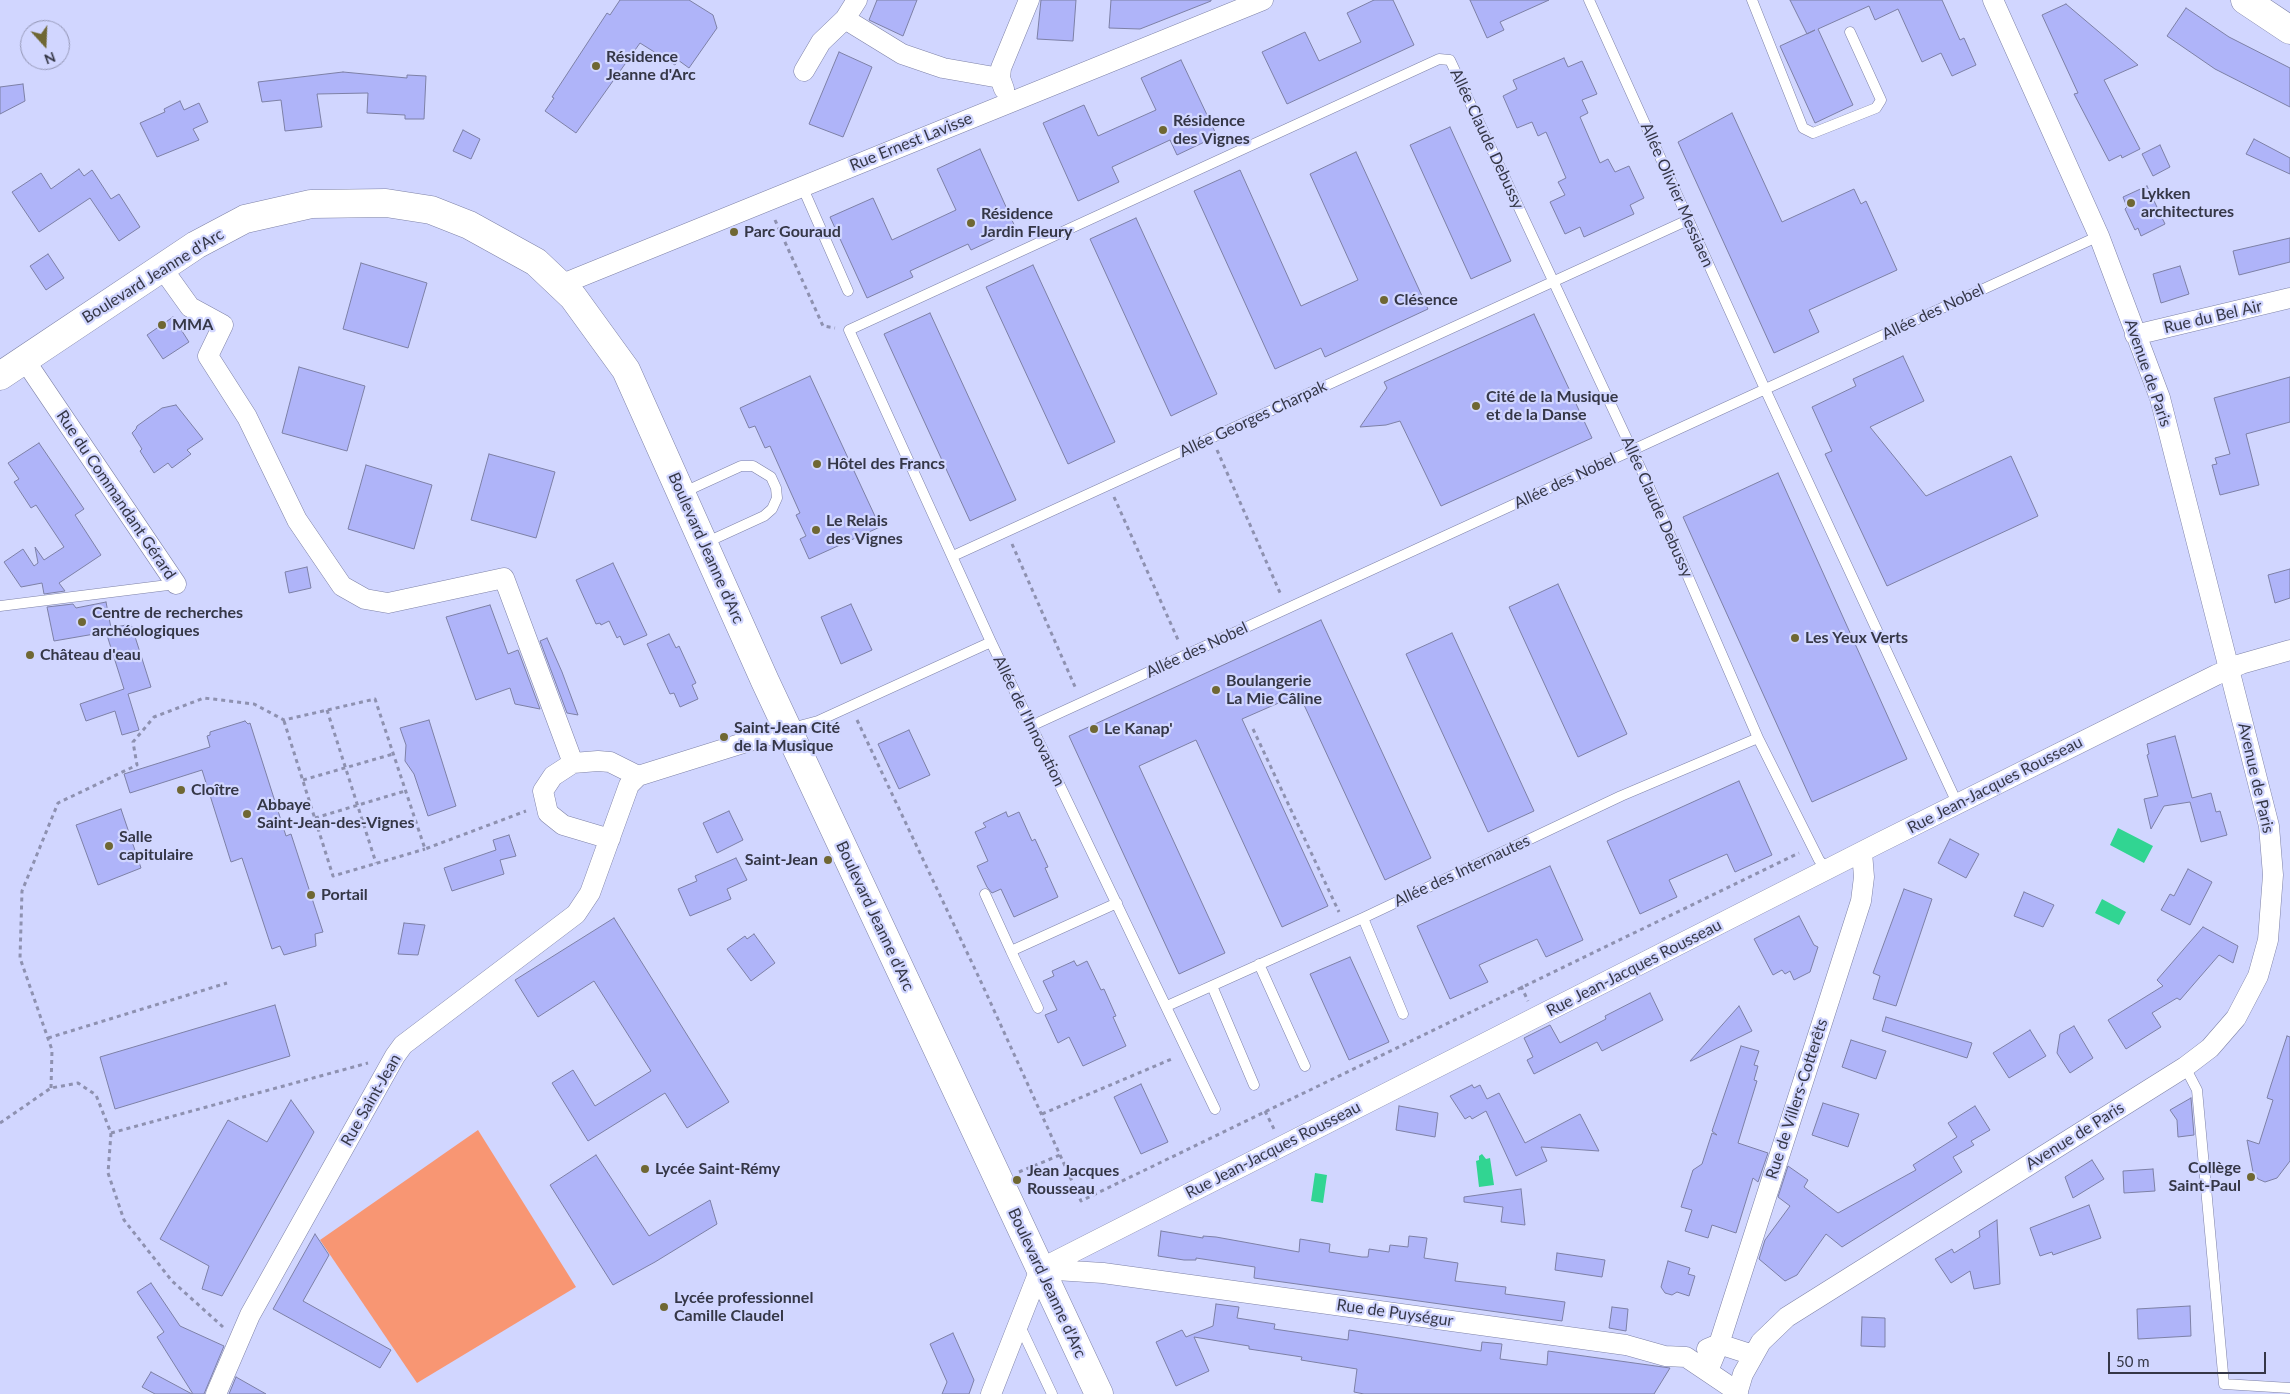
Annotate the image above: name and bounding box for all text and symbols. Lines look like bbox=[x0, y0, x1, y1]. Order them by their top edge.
north arrow bbox=[20, 20, 70, 70]
place label: Résidence Jeanne d'Arc bbox=[606, 47, 696, 85]
text: N bbox=[42, 49, 58, 68]
marker: Résidence Jeanne d'Arc bbox=[590, 60, 602, 72]
street label: Allée Claude Debussy bbox=[1446, 66, 1528, 212]
street label: Rue Ernest Lavisse bbox=[847, 109, 975, 175]
place label: Résidence des Vignes bbox=[1173, 111, 1250, 149]
street label: Allée Olivier Messiaen bbox=[1636, 120, 1718, 270]
marker: Résidence des Vignes bbox=[1157, 124, 1169, 136]
place label: Lykken architectures bbox=[2141, 184, 2234, 222]
marker: Lykken architectures bbox=[2125, 197, 2137, 209]
place label: Résidence Jardin Fleury bbox=[981, 204, 1072, 242]
marker: Résidence Jardin Fleury bbox=[965, 217, 977, 229]
place label: Parc Gouraud bbox=[744, 222, 841, 242]
street label: Boulevard Jeanne d'Arc bbox=[79, 225, 227, 327]
marker: Parc Gouraud bbox=[728, 226, 740, 238]
street label: Allée des Nobel bbox=[1879, 280, 1987, 344]
place label: Clésence bbox=[1394, 290, 1458, 310]
marker: Clésence bbox=[1378, 294, 1390, 306]
street label: Rue du Bel Air bbox=[2162, 296, 2264, 338]
place label: MMA bbox=[172, 315, 213, 335]
street label: Avenue de Paris bbox=[2121, 317, 2175, 429]
marker: MMA bbox=[156, 319, 168, 331]
street label: Allée Georges Charpak bbox=[1176, 376, 1330, 462]
place label: Cité de la Musique et de la Danse bbox=[1486, 387, 1618, 425]
marker: Cité de la Musique et de la Danse bbox=[1470, 400, 1482, 412]
street label: Rue du Commandant Gérard bbox=[52, 407, 180, 583]
street label: Allée Claude Debussy bbox=[1617, 433, 1697, 581]
street label: Allée des Nobel bbox=[1511, 449, 1619, 513]
place label: Hôtel des Francs bbox=[827, 454, 945, 474]
marker: Hôtel des Francs bbox=[811, 458, 823, 470]
street label: Boulevard Jeanne d'Arc bbox=[664, 469, 748, 627]
place label: Le Relais des Vignes bbox=[826, 511, 903, 549]
marker: Le Relais des Vignes bbox=[810, 524, 822, 536]
place label: Centre de recherches archéologiques bbox=[92, 603, 243, 641]
marker: Centre de recherches archéologiques bbox=[76, 616, 88, 628]
street label: Allée des Nobel bbox=[1143, 618, 1251, 682]
place label: Les Yeux Verts bbox=[1805, 628, 1908, 648]
marker: Les Yeux Verts bbox=[1789, 632, 1801, 644]
place label: Château d'eau bbox=[40, 645, 141, 665]
marker: Château d'eau bbox=[24, 649, 36, 661]
street label: Allée de l'Innovation bbox=[989, 653, 1069, 789]
place label: Boulangerie La Mie Câline bbox=[1226, 671, 1322, 709]
marker: Boulangerie La Mie Câline bbox=[1210, 684, 1222, 696]
place label: Saint-Jean Cité de la Musique bbox=[734, 718, 840, 756]
place label: Le Kanap' bbox=[1104, 719, 1173, 739]
street label: Avenue de Paris bbox=[2234, 721, 2278, 835]
marker: Le Kanap' bbox=[1088, 723, 1100, 735]
marker: Saint-Jean Cité de la Musique bbox=[718, 731, 730, 743]
street label: Rue Jean-Jacques Rousseau bbox=[1904, 732, 2086, 838]
place label: Cloître bbox=[191, 780, 239, 800]
marker: Cloître bbox=[175, 784, 187, 796]
place label: Abbaye Saint-Jean-des-Vignes bbox=[257, 795, 414, 833]
marker: Abbaye Saint-Jean-des-Vignes bbox=[241, 808, 253, 820]
place label: Salle capitulaire bbox=[119, 827, 193, 865]
street label: Allée des Internautes bbox=[1391, 831, 1533, 911]
street label: Boulevard Jeanne d'Arc bbox=[832, 838, 918, 994]
marker: Salle capitulaire bbox=[103, 840, 115, 852]
place label: Saint-Jean bbox=[745, 850, 818, 870]
marker: Saint-Jean bbox=[822, 854, 834, 866]
place label: Portail bbox=[321, 885, 368, 905]
marker: Portail bbox=[305, 889, 317, 901]
street label: Rue Jean-Jacques Rousseau bbox=[1543, 915, 1725, 1021]
street label: Rue de Villers-Cotterêts bbox=[1762, 1016, 1832, 1182]
street label: Rue Saint-Jean bbox=[337, 1051, 405, 1149]
street label: Rue Jean-Jacques Rousseau bbox=[1182, 1097, 1364, 1203]
street label: Avenue de Paris bbox=[2022, 1098, 2128, 1174]
place label: Collège Saint-Paul bbox=[2169, 1158, 2241, 1196]
place label: Lycée Saint-Rémy bbox=[655, 1159, 780, 1179]
place label: Jean Jacques Rousseau bbox=[1027, 1161, 1119, 1199]
marker: Lycée Saint-Rémy bbox=[639, 1163, 651, 1175]
marker: Collège Saint-Paul bbox=[2245, 1171, 2257, 1183]
marker: Jean Jacques Rousseau bbox=[1011, 1174, 1023, 1186]
street label: Boulevard Jeanne d'Arc bbox=[1004, 1205, 1090, 1361]
place label: Lycée professionnel Camille Claudel bbox=[674, 1288, 813, 1326]
street label: Rue de Puységur bbox=[1335, 1295, 1455, 1331]
marker: Lycée professionnel Camille Claudel bbox=[658, 1301, 670, 1313]
scale bar bbox=[2110, 1342, 2268, 1374]
text: 50 m bbox=[2116, 1352, 2150, 1370]

